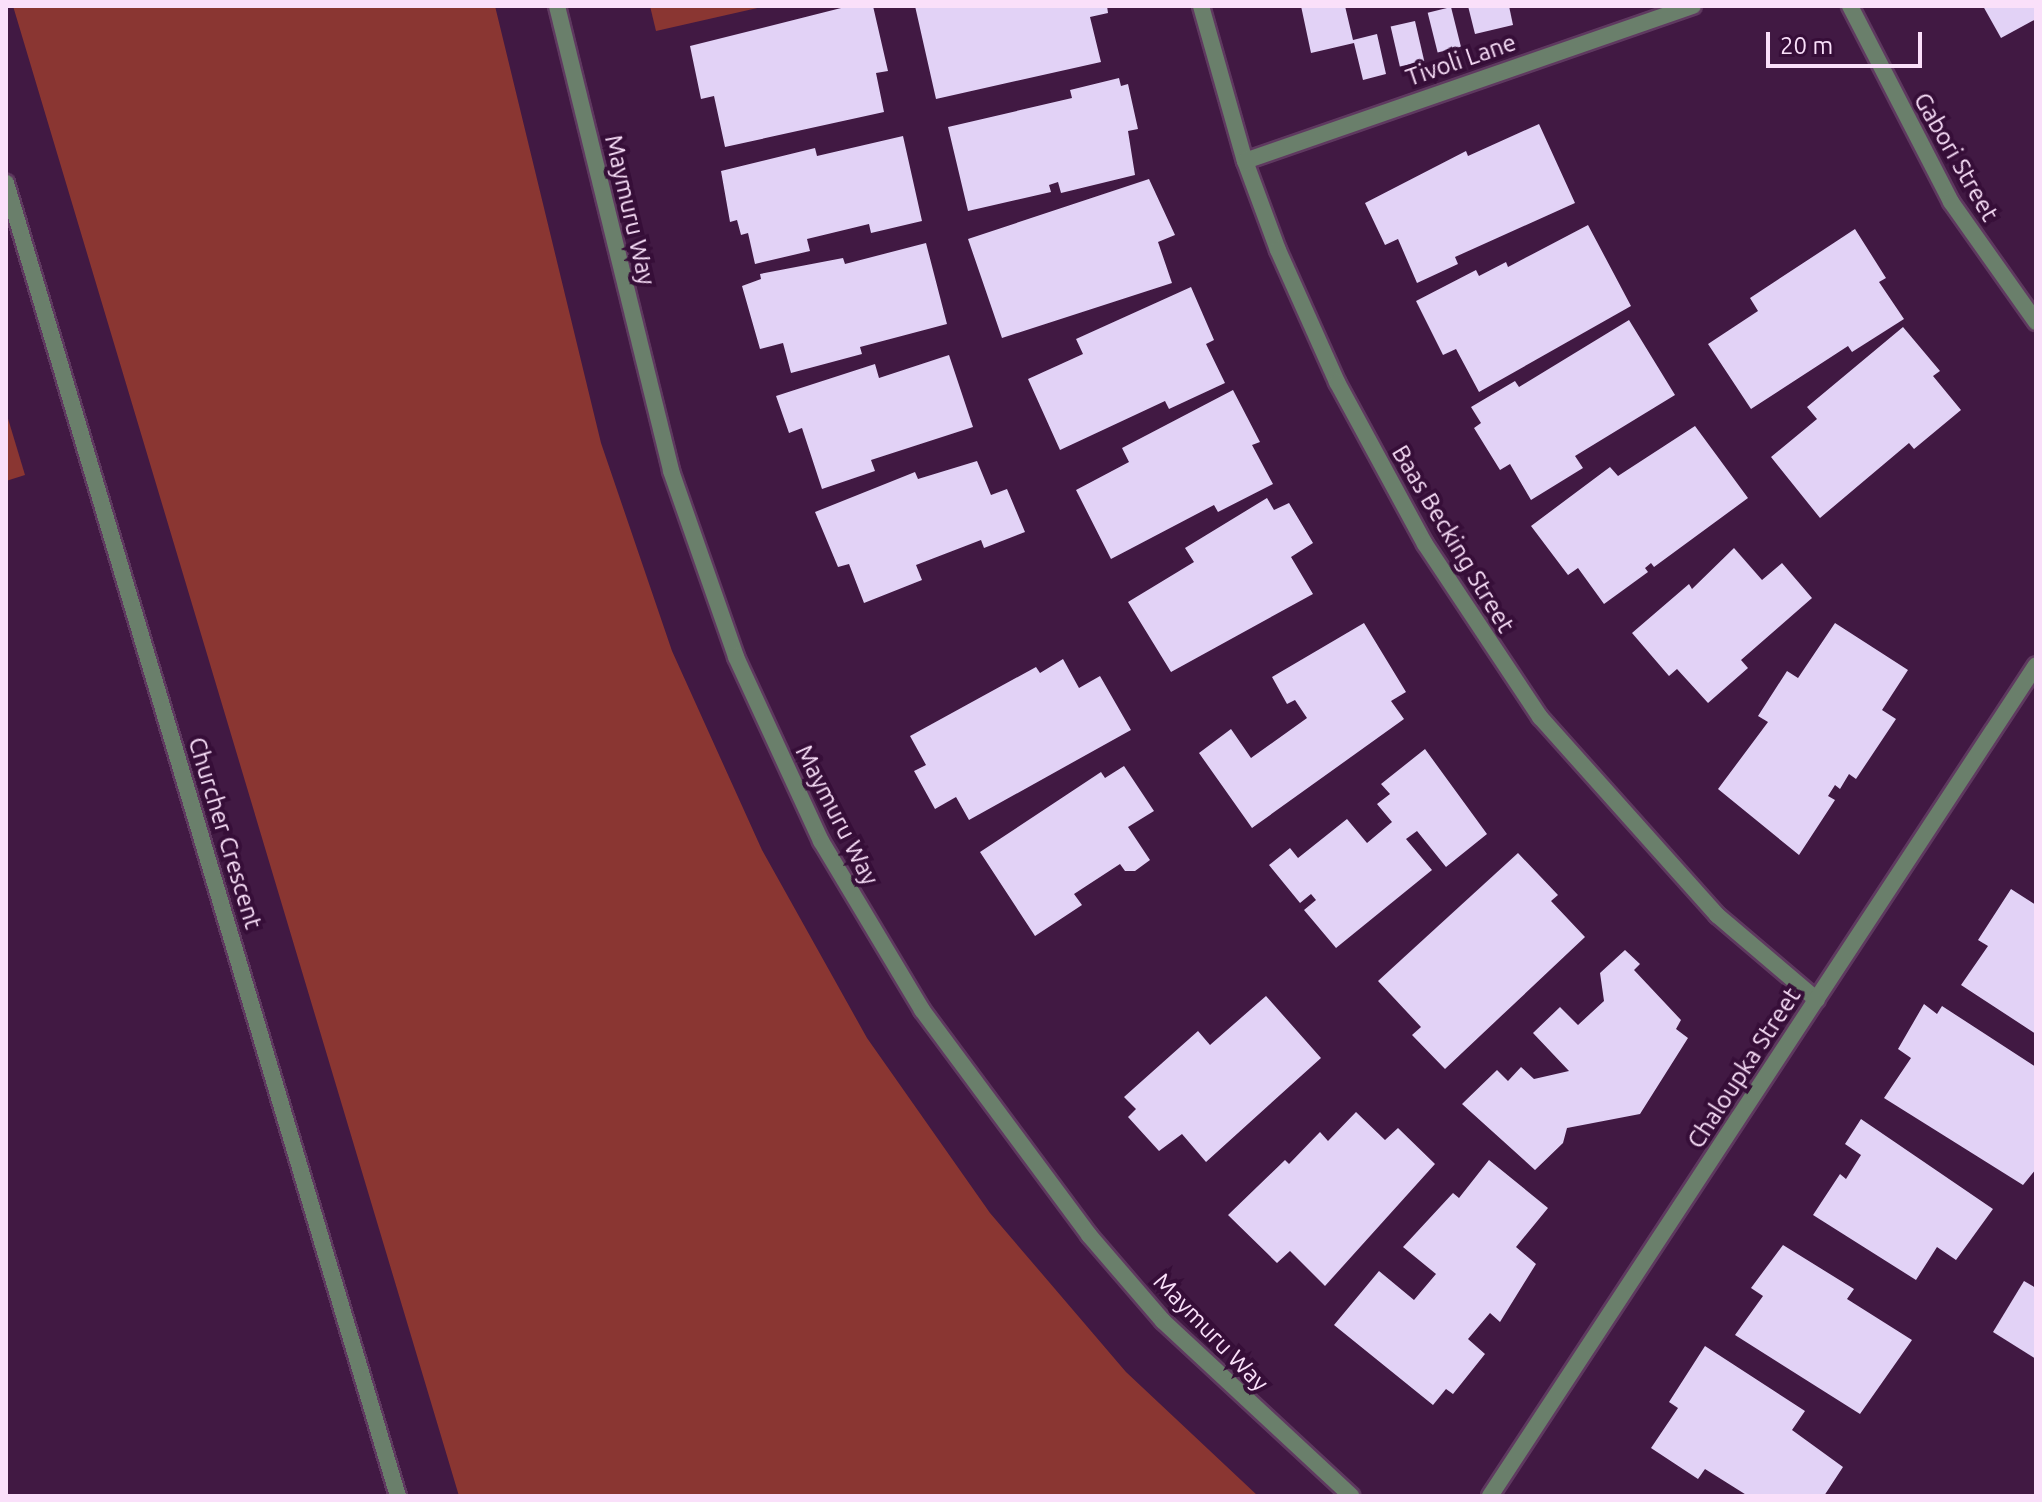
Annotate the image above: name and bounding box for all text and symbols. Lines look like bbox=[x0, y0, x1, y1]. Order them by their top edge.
scale bar bbox=[1770, 16, 1926, 66]
street label: Tivoli Lane bbox=[1402, 28, 1520, 92]
text: 20 m bbox=[1780, 32, 1833, 59]
street label: Gabori Street bbox=[1908, 88, 2004, 226]
street label: Maymuru Way bbox=[599, 132, 661, 288]
street label: Baas Becking Street bbox=[1386, 440, 1520, 638]
street label: Churcher Crescent bbox=[182, 734, 268, 932]
street label: Maymuru Way bbox=[789, 740, 885, 890]
street label: Chaloupka Street bbox=[1681, 982, 1807, 1154]
street label: Maymuru Way bbox=[1147, 1267, 1275, 1397]

